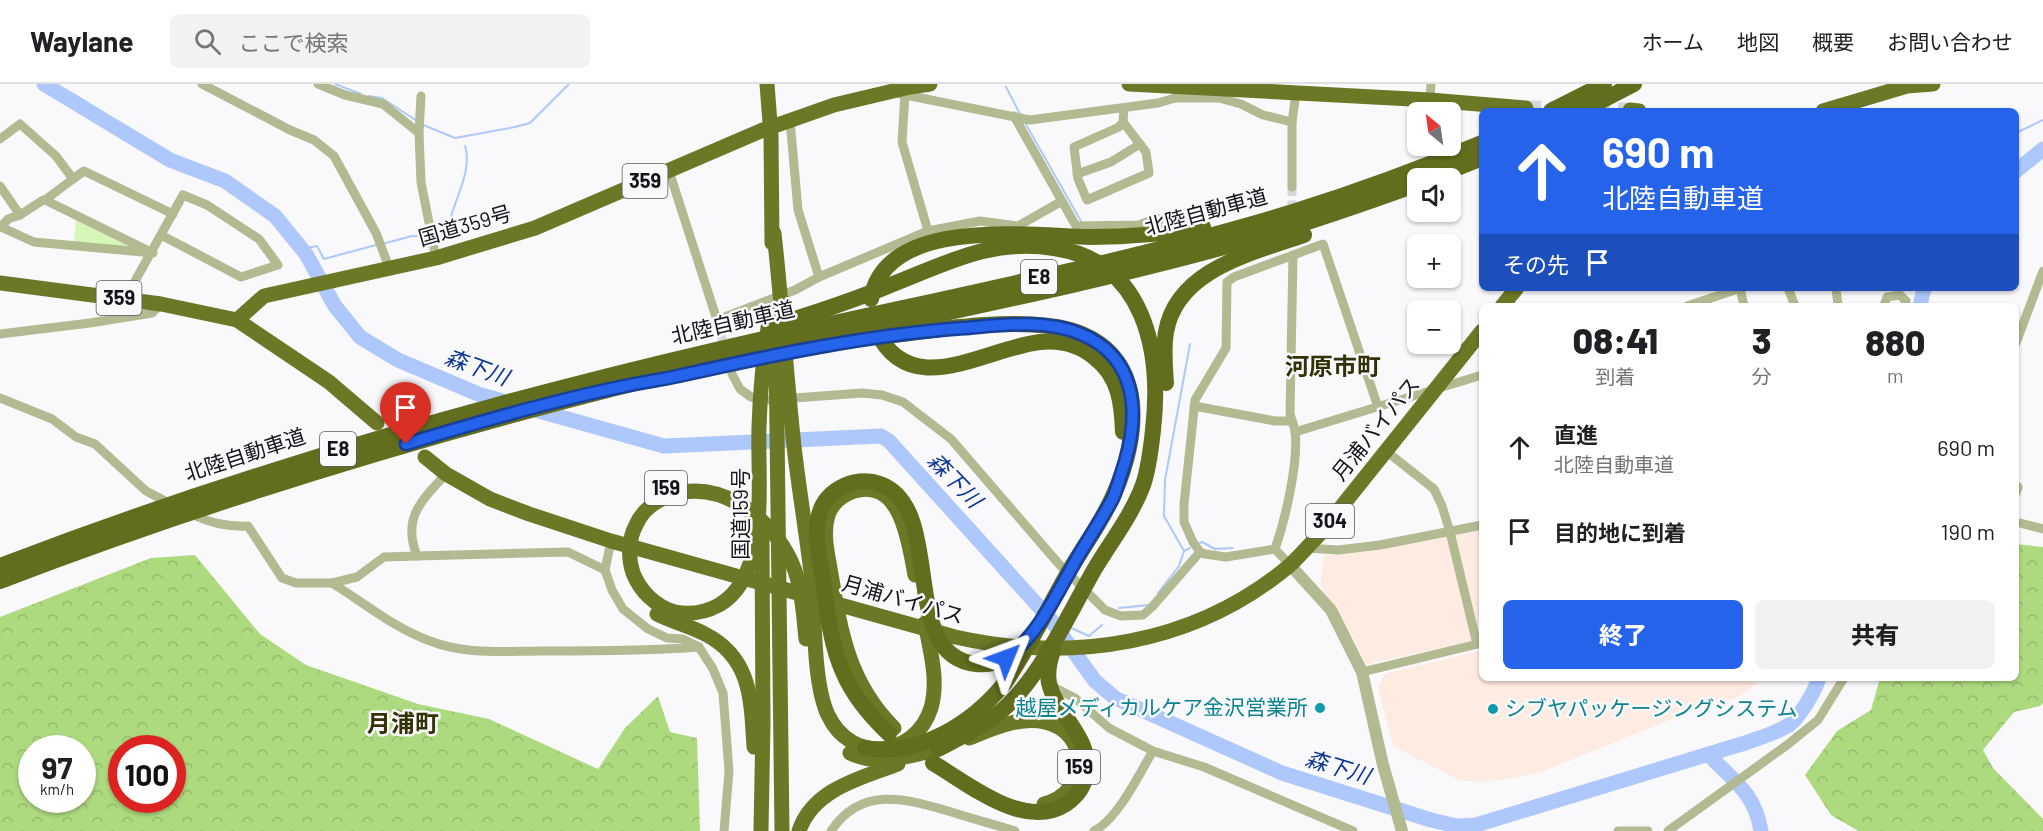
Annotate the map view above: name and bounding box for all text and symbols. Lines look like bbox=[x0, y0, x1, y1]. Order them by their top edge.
search box bbox=[170, 14, 590, 68]
text: Waylane bbox=[30, 24, 134, 58]
icon: search bbox=[191, 25, 224, 58]
text: ここで検索 bbox=[239, 29, 349, 55]
text: ホーム bbox=[1642, 29, 1704, 54]
text: 地図 bbox=[1737, 29, 1779, 54]
text: 概要 bbox=[1812, 29, 1854, 54]
text: お問い合わせ bbox=[1887, 29, 2013, 54]
north arrow bbox=[1407, 102, 1461, 156]
map controls bbox=[1407, 102, 1461, 354]
text: 690 m bbox=[1602, 126, 1714, 176]
icon: ahead bbox=[1503, 132, 1581, 210]
road number: 359 bbox=[622, 164, 668, 198]
button: sound bbox=[1407, 168, 1461, 222]
text: 北陸自動車道 bbox=[1602, 181, 1764, 213]
street label: 北陸自動車道 bbox=[1142, 182, 1270, 239]
street label: 国道359号 bbox=[415, 199, 514, 250]
button: + bbox=[1407, 234, 1461, 288]
icon: arrive bbox=[1581, 246, 1614, 279]
text: その先 bbox=[1503, 251, 1569, 277]
road number: E8 bbox=[1021, 260, 1057, 294]
road number: 359 bbox=[96, 281, 142, 315]
street label: 北陸自動車道 bbox=[668, 295, 797, 348]
button: − bbox=[1407, 300, 1461, 354]
text: 08:41 bbox=[1573, 318, 1658, 361]
text: 3 bbox=[1752, 318, 1772, 361]
text: 880 bbox=[1865, 320, 1925, 363]
water label: 森下川 bbox=[442, 343, 515, 390]
district label: 河原市町 bbox=[1285, 351, 1381, 380]
text: m bbox=[1887, 363, 1904, 387]
text: 到着 bbox=[1595, 364, 1635, 388]
text: 分 bbox=[1752, 364, 1772, 388]
street label: 月浦バイパス bbox=[1326, 371, 1424, 485]
pin bbox=[380, 382, 431, 444]
icon: arrive bbox=[389, 391, 422, 424]
text: 直進 bbox=[1554, 421, 1598, 447]
street label: 北陸自動車道 bbox=[181, 422, 308, 485]
icon: ahead bbox=[1503, 431, 1536, 464]
road number: E8 bbox=[320, 432, 356, 466]
text: 690 m bbox=[1937, 434, 1995, 460]
water label: 森下川 bbox=[923, 447, 989, 514]
text: 北陸自動車道 bbox=[1554, 452, 1674, 476]
street label: 国道159号 bbox=[727, 468, 752, 560]
road number: 159 bbox=[645, 471, 687, 505]
road number: 304 bbox=[1306, 504, 1354, 538]
icon: arrive bbox=[1503, 515, 1536, 548]
text: 190 m bbox=[1941, 518, 1995, 544]
text: 目的地に到着 bbox=[1554, 519, 1686, 545]
street label: 月浦バイパス bbox=[840, 569, 967, 628]
button: 終了 bbox=[1503, 600, 1743, 669]
button: 共有 bbox=[1755, 600, 1995, 669]
position arrow bbox=[974, 626, 1038, 690]
place label: 越屋メディカルケア金沢営業所 bbox=[1015, 694, 1308, 719]
place label: シブヤパッケージングシステム bbox=[1505, 695, 1798, 720]
marker: 越屋メディカルケア金沢営業所 bbox=[1313, 701, 1327, 715]
marker: シブヤパッケージングシステム bbox=[1486, 702, 1500, 716]
district label: 月浦町 bbox=[367, 708, 439, 737]
speed limit sign: 100 bbox=[108, 735, 186, 813]
water label: 森下川 bbox=[1303, 744, 1376, 789]
text: 97 bbox=[42, 749, 72, 785]
road number: 159 bbox=[1058, 750, 1100, 784]
text: km/h bbox=[40, 780, 74, 798]

